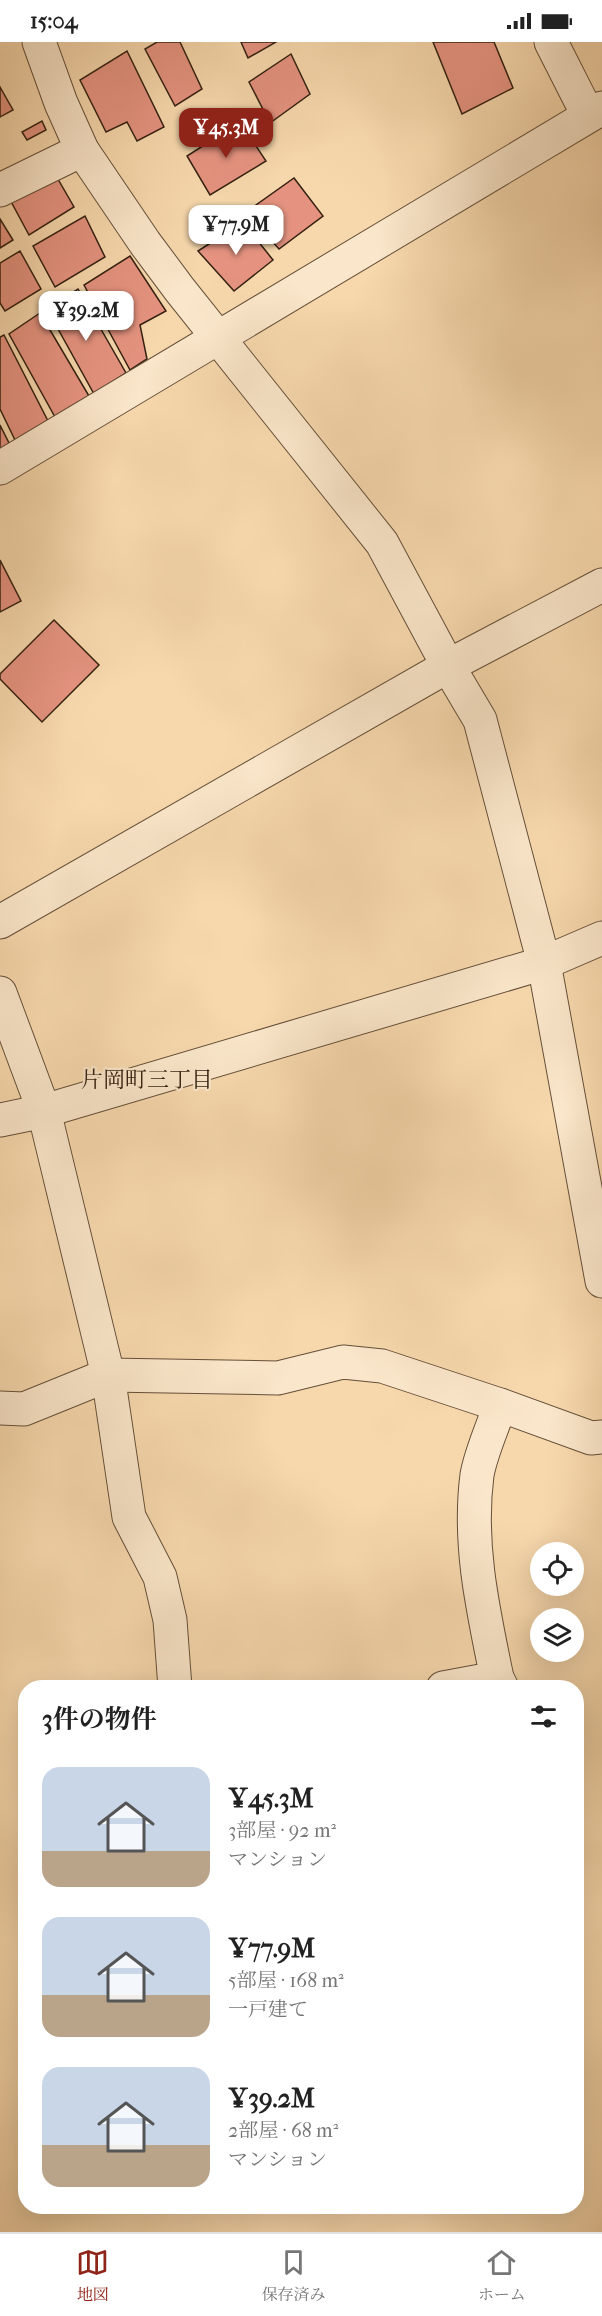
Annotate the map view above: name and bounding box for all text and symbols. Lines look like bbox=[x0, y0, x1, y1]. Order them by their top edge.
text: 15:04 bbox=[30, 8, 78, 34]
pin: ¥45.3M bbox=[177, 108, 275, 159]
text: ¥45.3M bbox=[193, 116, 259, 139]
pin: ¥77.9M bbox=[187, 205, 285, 256]
text: ¥77.9M bbox=[203, 213, 269, 236]
pin: ¥39.2M bbox=[37, 291, 135, 342]
text: ¥39.2M bbox=[53, 299, 119, 322]
district label: 片岡町三丁目 bbox=[81, 1067, 213, 1093]
map controls bbox=[530, 1542, 584, 1662]
button: locate bbox=[530, 1542, 584, 1596]
button: layers bbox=[530, 1608, 584, 1662]
icon: filters bbox=[527, 1700, 560, 1733]
text: 3件の物件 bbox=[42, 1704, 157, 1735]
text: ¥45.3M bbox=[228, 1783, 314, 1814]
icon: home bbox=[90, 1791, 162, 1863]
text: 3部屋 · 92 m² bbox=[228, 1819, 336, 1842]
text: マンション bbox=[228, 1848, 327, 1871]
text: ¥77.9M bbox=[228, 1933, 315, 1964]
icon: home bbox=[90, 1941, 162, 2013]
text: 5部屋 · 168 m² bbox=[228, 1969, 344, 1992]
text: 一戸建て bbox=[228, 1998, 308, 2021]
text: ¥39.2M bbox=[228, 2083, 315, 2114]
icon: home bbox=[90, 2091, 162, 2163]
text: 2部屋 · 68 m² bbox=[228, 2119, 338, 2142]
text: マンション bbox=[228, 2148, 327, 2171]
tab: 地図 bbox=[76, 2246, 109, 2305]
tab: 保存済み bbox=[261, 2246, 325, 2305]
tab: ホーム bbox=[478, 2246, 526, 2305]

